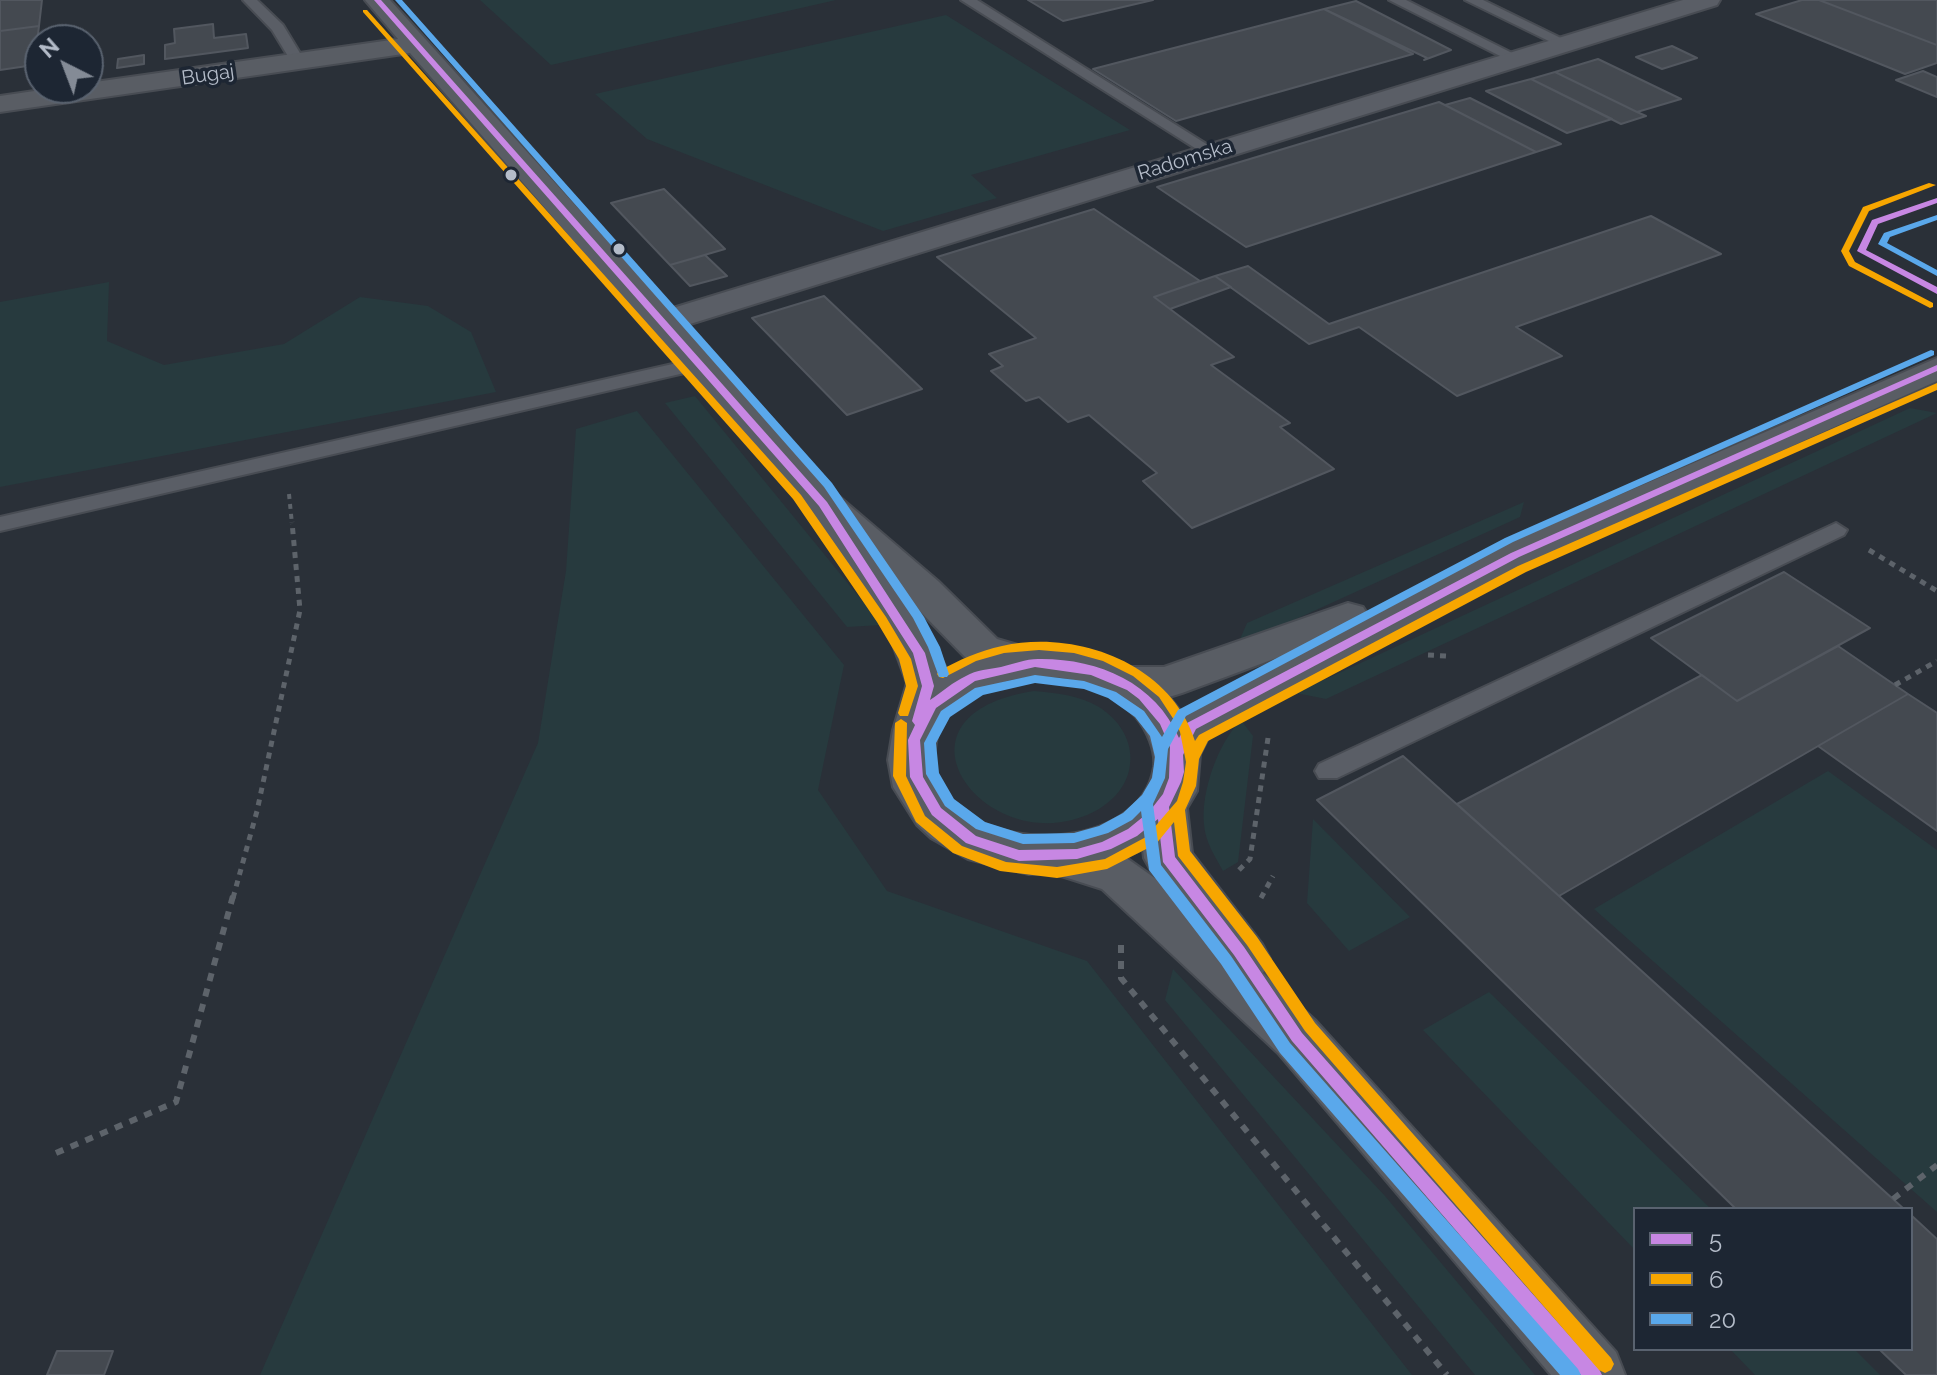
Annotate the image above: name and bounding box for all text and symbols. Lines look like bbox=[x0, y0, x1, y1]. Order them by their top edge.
north arrow bbox=[24, 24, 104, 104]
text: N bbox=[34, 32, 64, 63]
street label: Bugaj bbox=[180, 59, 236, 91]
street label: Radomska bbox=[1135, 134, 1235, 186]
unlabelled marker bbox=[503, 167, 519, 183]
unlabelled marker bbox=[611, 241, 627, 257]
legend bbox=[1633, 1207, 1913, 1351]
text: 5 bbox=[1709, 1225, 1722, 1254]
text: 6 bbox=[1709, 1265, 1723, 1294]
text: 20 bbox=[1709, 1305, 1736, 1334]

